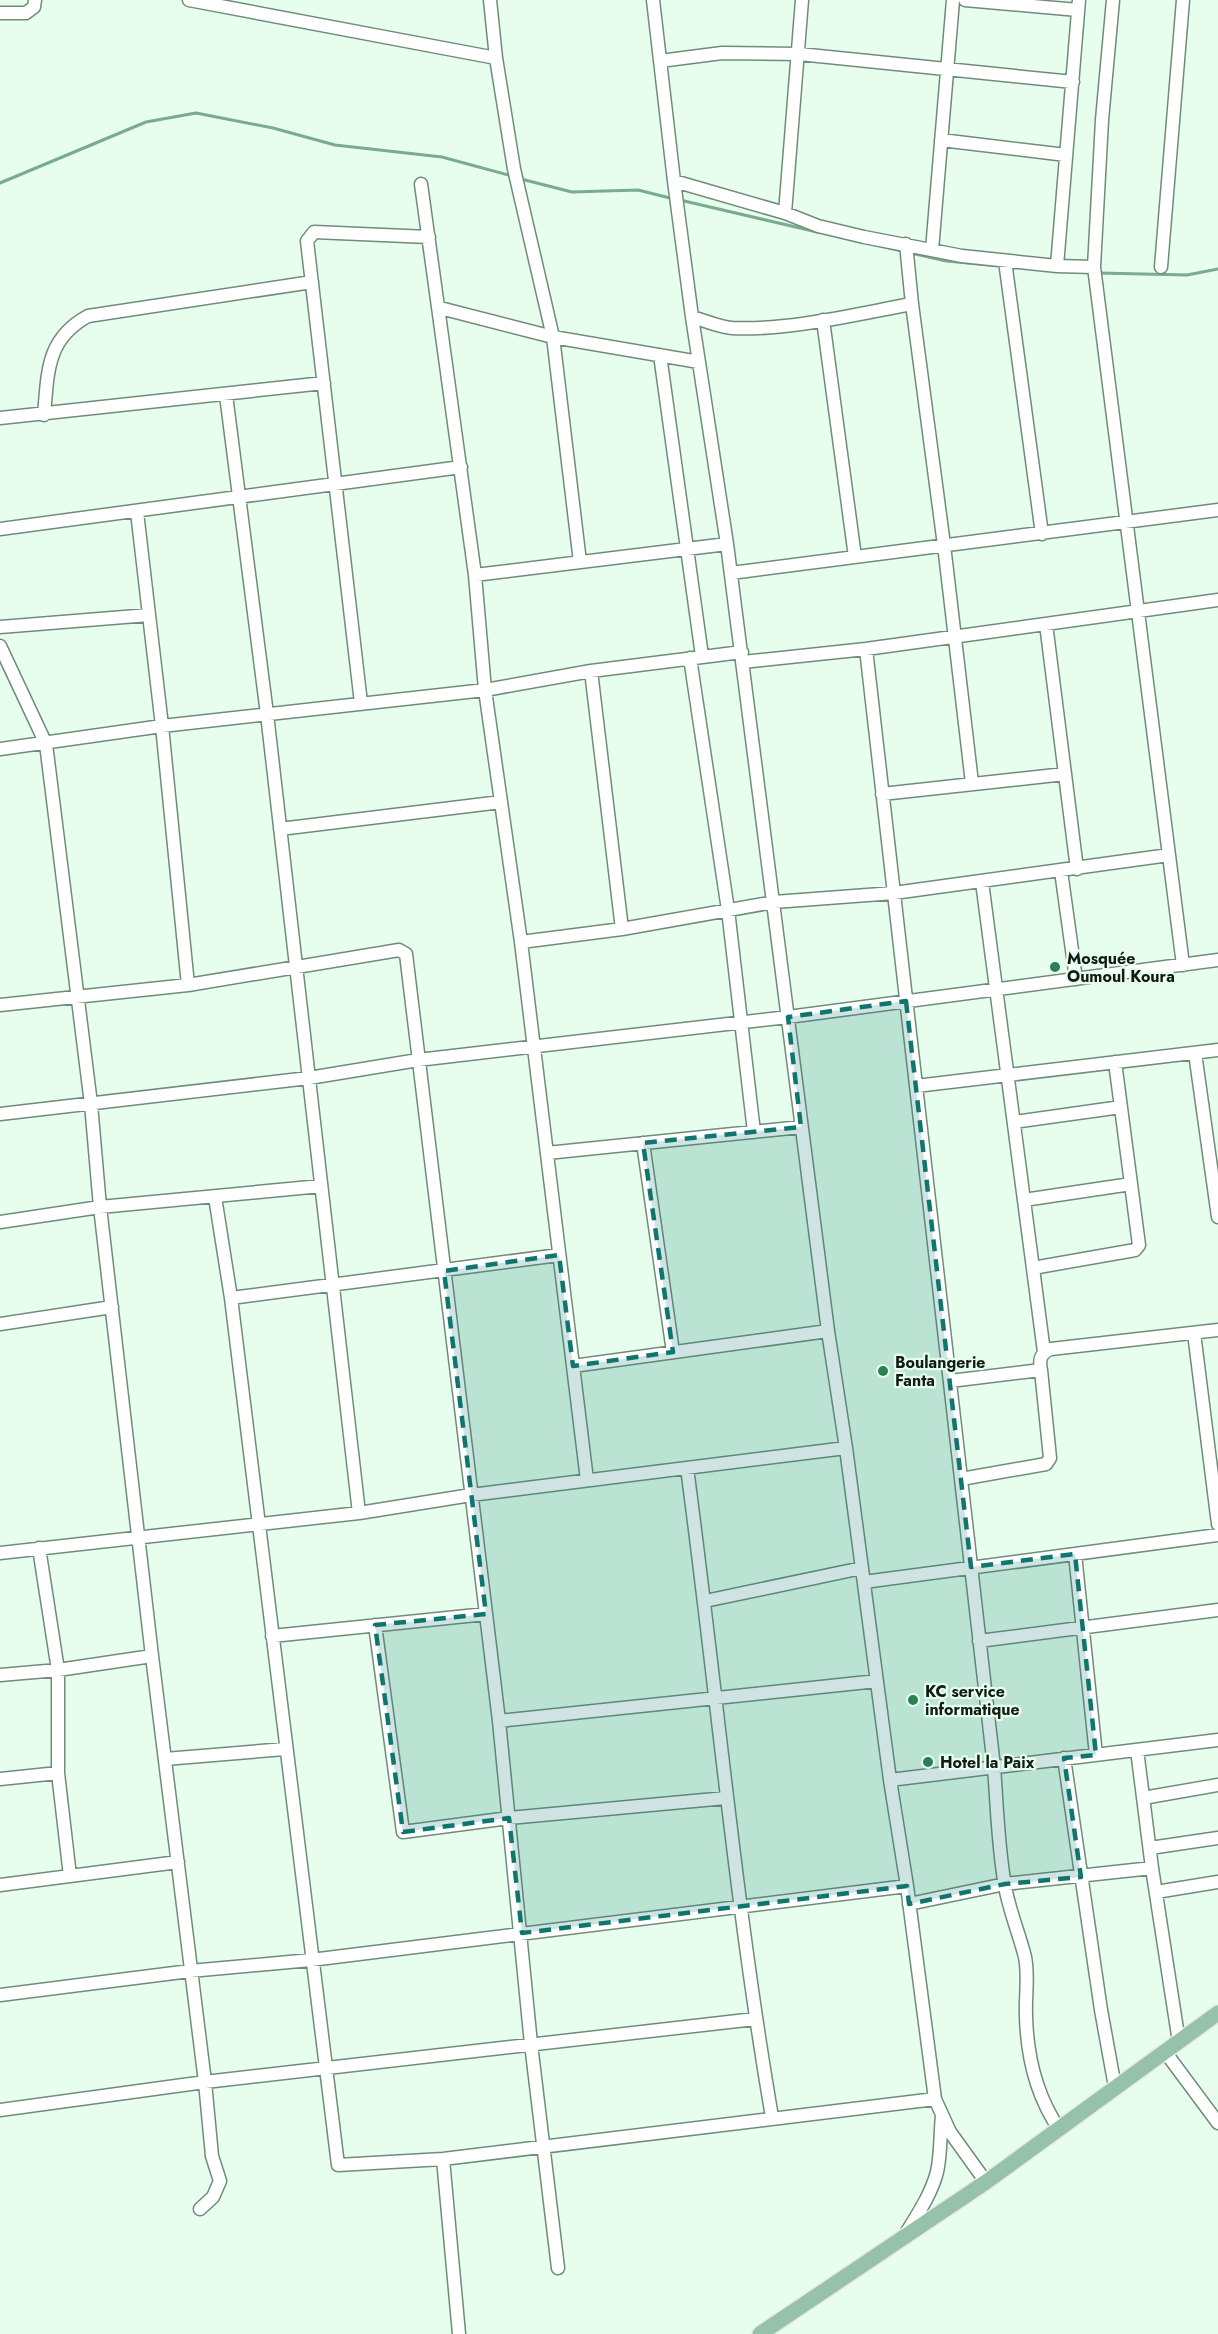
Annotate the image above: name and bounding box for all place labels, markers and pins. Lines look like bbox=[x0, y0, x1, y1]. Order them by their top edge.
place label: Mosquée Oumoul Koura bbox=[1067, 947, 1175, 988]
marker: Mosquée Oumoul Koura bbox=[1048, 960, 1062, 974]
place label: Boulangerie Fanta bbox=[895, 1351, 986, 1392]
marker: Boulangerie Fanta bbox=[876, 1364, 890, 1378]
place label: KC service informatique bbox=[925, 1680, 1020, 1721]
marker: KC service informatique bbox=[906, 1693, 920, 1707]
place label: Hotel la Paix bbox=[940, 1751, 1035, 1774]
marker: Hotel la Paix bbox=[921, 1755, 935, 1769]

